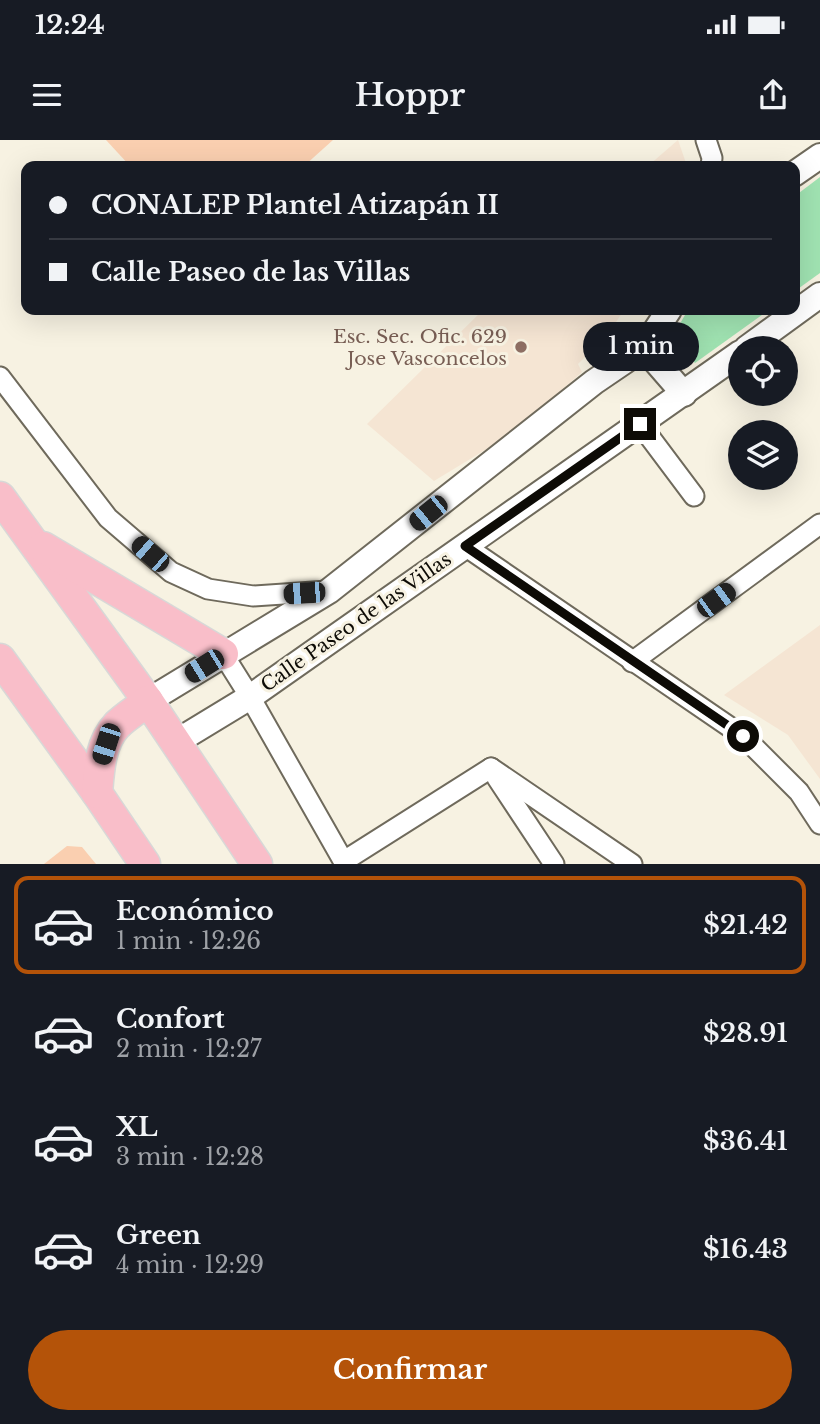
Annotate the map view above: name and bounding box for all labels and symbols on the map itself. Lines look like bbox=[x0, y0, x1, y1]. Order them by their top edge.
callout: 1 min bbox=[582, 322, 698, 372]
place label: Esc. Sec. Ofic. 629 Jose Vasconcelos bbox=[333, 325, 507, 370]
marker: Esc. Sec. Ofic. 629 Jose Vasconcelos bbox=[513, 339, 529, 355]
route end bbox=[624, 408, 656, 440]
car bbox=[406, 492, 451, 534]
car bbox=[128, 532, 173, 576]
street label: Calle Paseo de las Villas bbox=[256, 547, 456, 697]
car bbox=[693, 579, 740, 621]
car bbox=[283, 581, 326, 605]
car bbox=[181, 646, 228, 686]
route start bbox=[727, 720, 759, 752]
car bbox=[90, 721, 123, 767]

